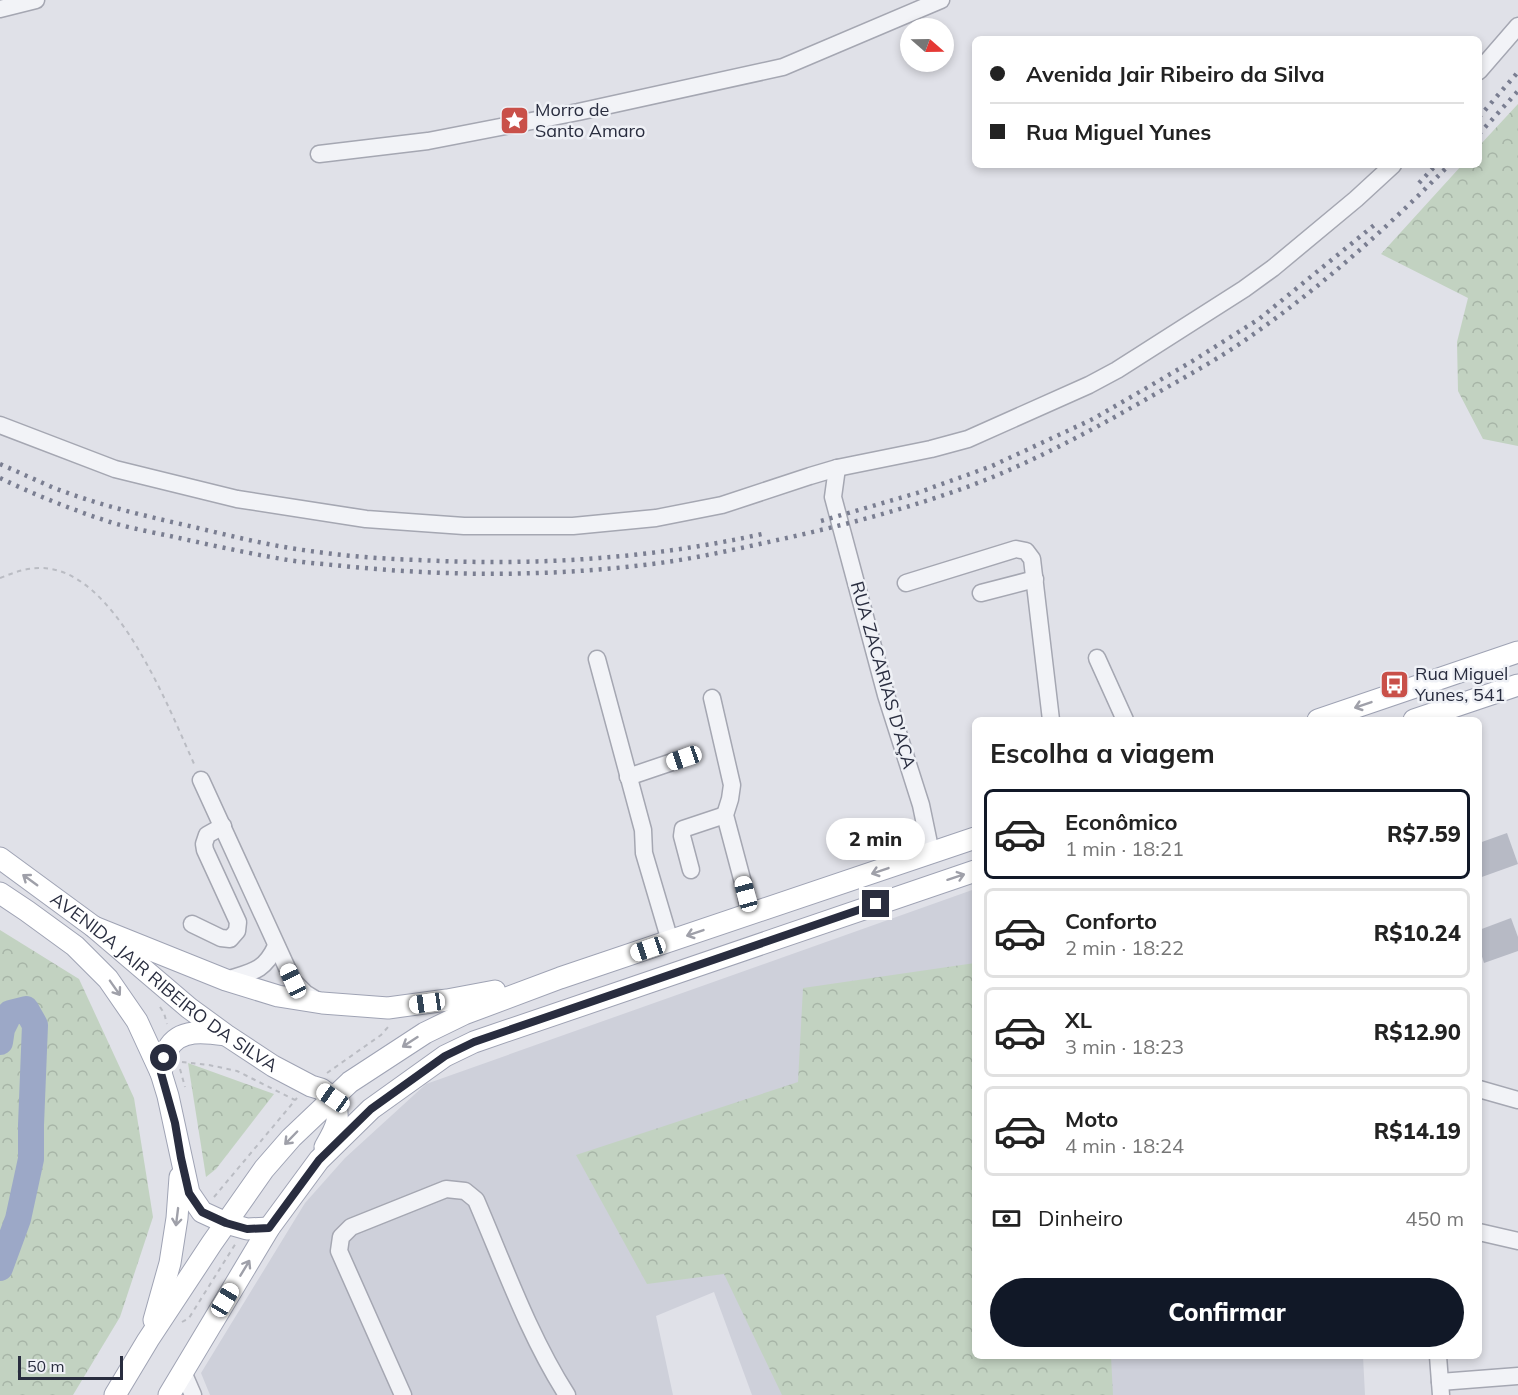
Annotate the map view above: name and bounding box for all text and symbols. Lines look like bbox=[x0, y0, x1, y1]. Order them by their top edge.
north arrow bbox=[900, 18, 954, 72]
map controls bbox=[900, 18, 954, 72]
text: Avenida Jair Ribeiro da Silva bbox=[1026, 60, 1325, 88]
place label: Morro de Santo Amaro bbox=[535, 98, 645, 142]
place icon: Morro de Santo Amaro bbox=[498, 104, 530, 136]
text: Rua Miguel Yunes bbox=[1026, 118, 1211, 146]
street label: RUA ZACARIAS D'AÇA bbox=[846, 578, 921, 771]
place label: Rua Miguel Yunes, 541 bbox=[1414, 662, 1508, 706]
bus stop icon: Rua Miguel Yunes, 541 bbox=[1378, 668, 1410, 700]
one-way arrow bbox=[1354, 700, 1373, 711]
text: Escolha a viagem bbox=[990, 736, 1215, 770]
car bbox=[664, 744, 704, 772]
icon: car bbox=[993, 807, 1047, 861]
text: Econômico bbox=[1065, 808, 1178, 836]
callout: 2 min bbox=[826, 817, 926, 859]
text: R$7.59 bbox=[1387, 820, 1461, 848]
text: 2 min bbox=[849, 826, 902, 851]
text: 1 min · 18:21 bbox=[1065, 836, 1184, 861]
one-way arrow bbox=[871, 866, 890, 877]
one-way arrow bbox=[947, 870, 965, 881]
one-way arrow bbox=[22, 874, 38, 886]
car bbox=[733, 874, 759, 914]
street label: AVENIDA JAIR RIBEIRO DA SILVA bbox=[46, 887, 282, 1077]
route end bbox=[862, 890, 889, 917]
icon: car bbox=[993, 906, 1047, 960]
text: Conforto bbox=[1065, 907, 1157, 935]
text: R$10.24 bbox=[1374, 919, 1461, 947]
one-way arrow bbox=[686, 928, 705, 939]
car bbox=[628, 935, 668, 963]
text: 2 min · 18:22 bbox=[1065, 935, 1184, 960]
car bbox=[277, 961, 309, 1001]
one-way arrow bbox=[109, 980, 121, 996]
car bbox=[408, 992, 446, 1014]
icon: car bbox=[993, 1005, 1047, 1059]
text: XL bbox=[1065, 1006, 1092, 1034]
text: R$12.90 bbox=[1374, 1018, 1461, 1046]
text: 3 min · 18:23 bbox=[1065, 1034, 1184, 1059]
one-way arrow bbox=[402, 1036, 419, 1049]
route start bbox=[150, 1044, 177, 1071]
car bbox=[313, 1080, 353, 1116]
icon: car bbox=[993, 1104, 1047, 1158]
text: Moto bbox=[1065, 1105, 1118, 1133]
text: R$14.19 bbox=[1374, 1117, 1461, 1145]
one-way arrow bbox=[284, 1131, 298, 1146]
text: 4 min · 18:24 bbox=[1065, 1133, 1184, 1158]
icon: cash bbox=[990, 1202, 1023, 1235]
text: Dinheiro bbox=[1038, 1204, 1123, 1232]
one-way arrow bbox=[171, 1206, 182, 1226]
text: 450 m bbox=[1405, 1206, 1464, 1231]
one-way arrow bbox=[240, 1260, 252, 1277]
button: Confirmar bbox=[990, 1278, 1464, 1347]
car bbox=[208, 1280, 242, 1320]
scale bar bbox=[18, 1353, 123, 1380]
text: 50 m bbox=[27, 1356, 64, 1376]

